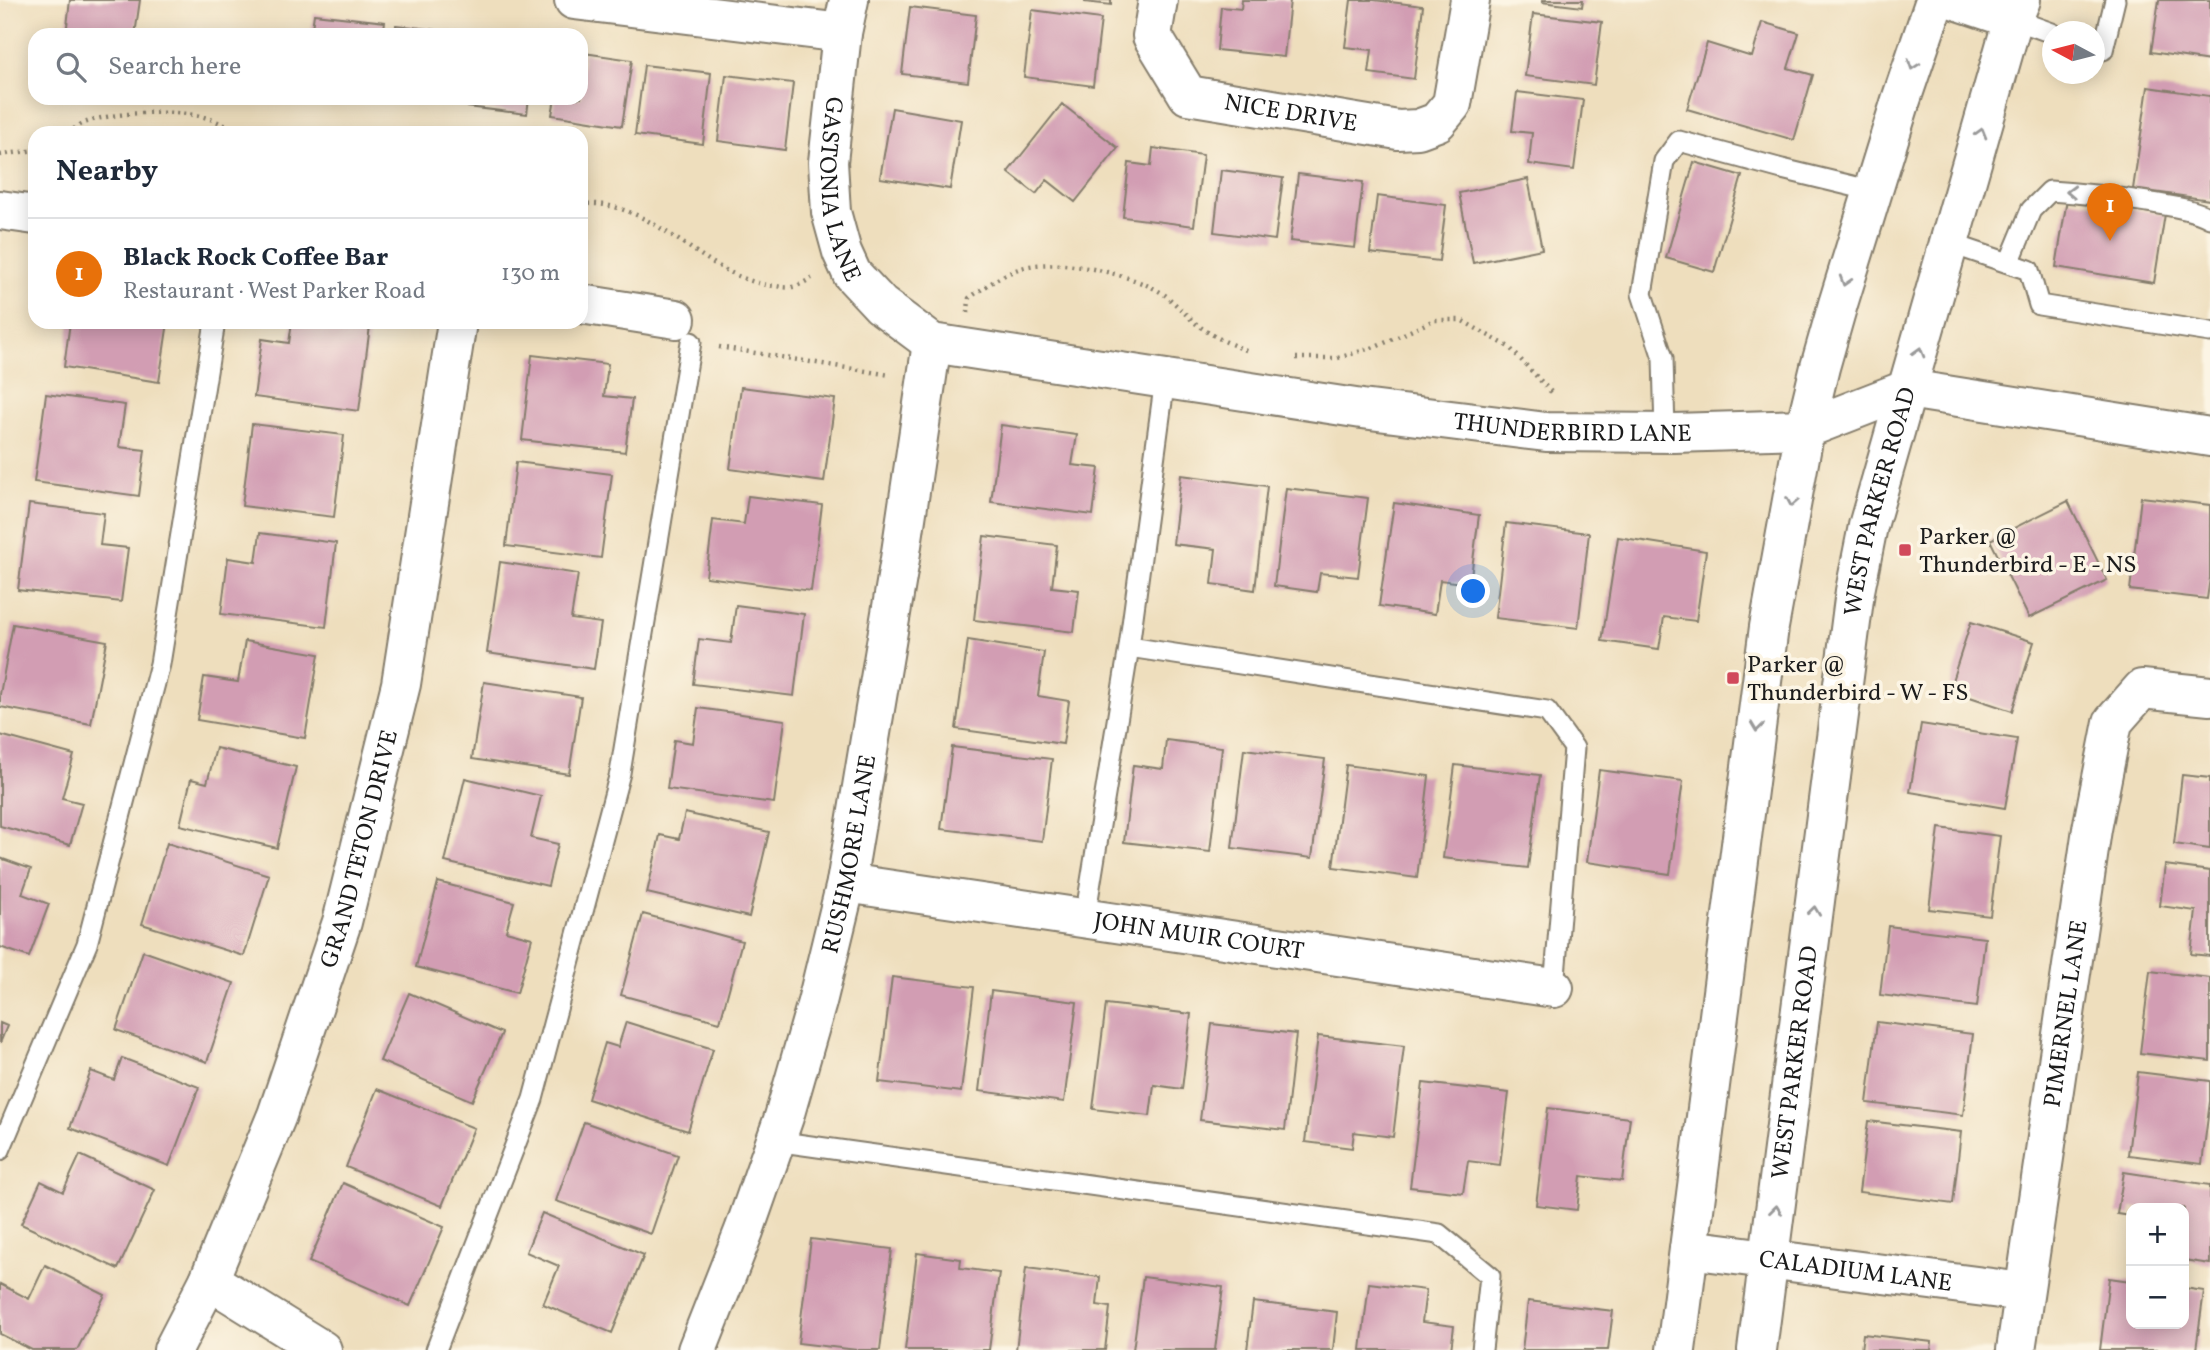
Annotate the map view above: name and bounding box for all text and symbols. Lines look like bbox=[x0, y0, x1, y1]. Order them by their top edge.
north arrow bbox=[2042, 21, 2105, 84]
search box bbox=[28, 28, 588, 105]
icon: search bbox=[52, 48, 90, 86]
text: Search here bbox=[108, 49, 241, 85]
one-way arrow bbox=[1907, 58, 1921, 70]
street label: NICE DRIVE bbox=[1221, 86, 1360, 142]
street label: GASTONIA LANE bbox=[809, 95, 868, 288]
one-way arrow bbox=[1973, 127, 1987, 139]
text: Nearby bbox=[56, 151, 158, 193]
pin: 1 bbox=[2087, 183, 2133, 241]
one-way arrow bbox=[2066, 185, 2077, 200]
text: Black Rock Coffee Bar bbox=[123, 240, 388, 276]
text: 1 bbox=[74, 258, 84, 290]
text: 130 m bbox=[501, 258, 560, 290]
one-way arrow bbox=[1838, 275, 1853, 287]
text: Restaurant · West Parker Road bbox=[123, 276, 426, 308]
one-way arrow bbox=[1910, 346, 1925, 358]
street label: WEST PARKER ROAD bbox=[1837, 384, 1926, 618]
street label: THUNDERBIRD LANE bbox=[1451, 406, 1692, 452]
one-way arrow bbox=[1785, 496, 1800, 508]
place label: Parker @ Thunderbird - E - NS bbox=[1919, 521, 2137, 583]
marker: Parker @ Thunderbird - E - NS bbox=[1897, 542, 1913, 558]
your location bbox=[1456, 574, 1490, 608]
place label: Parker @ Thunderbird - W - FS bbox=[1747, 649, 1968, 711]
marker: Parker @ Thunderbird - W - FS bbox=[1725, 670, 1741, 686]
one-way arrow bbox=[1749, 721, 1764, 733]
street label: GRAND TETON DRIVE bbox=[313, 727, 408, 973]
street label: RUSHMORE LANE bbox=[814, 752, 886, 957]
street label: JOHN MUIR COURT bbox=[1091, 905, 1306, 970]
one-way arrow bbox=[1806, 905, 1821, 917]
street label: PIMERNEL LANE bbox=[2037, 918, 2098, 1110]
street label: WEST PARKER ROAD bbox=[1764, 944, 1828, 1181]
map controls bbox=[2126, 1203, 2189, 1329]
button: + bbox=[2126, 1203, 2189, 1266]
one-way arrow bbox=[1769, 1204, 1784, 1215]
street label: CALADIUM LANE bbox=[1757, 1243, 1954, 1302]
button: − bbox=[2126, 1266, 2189, 1329]

